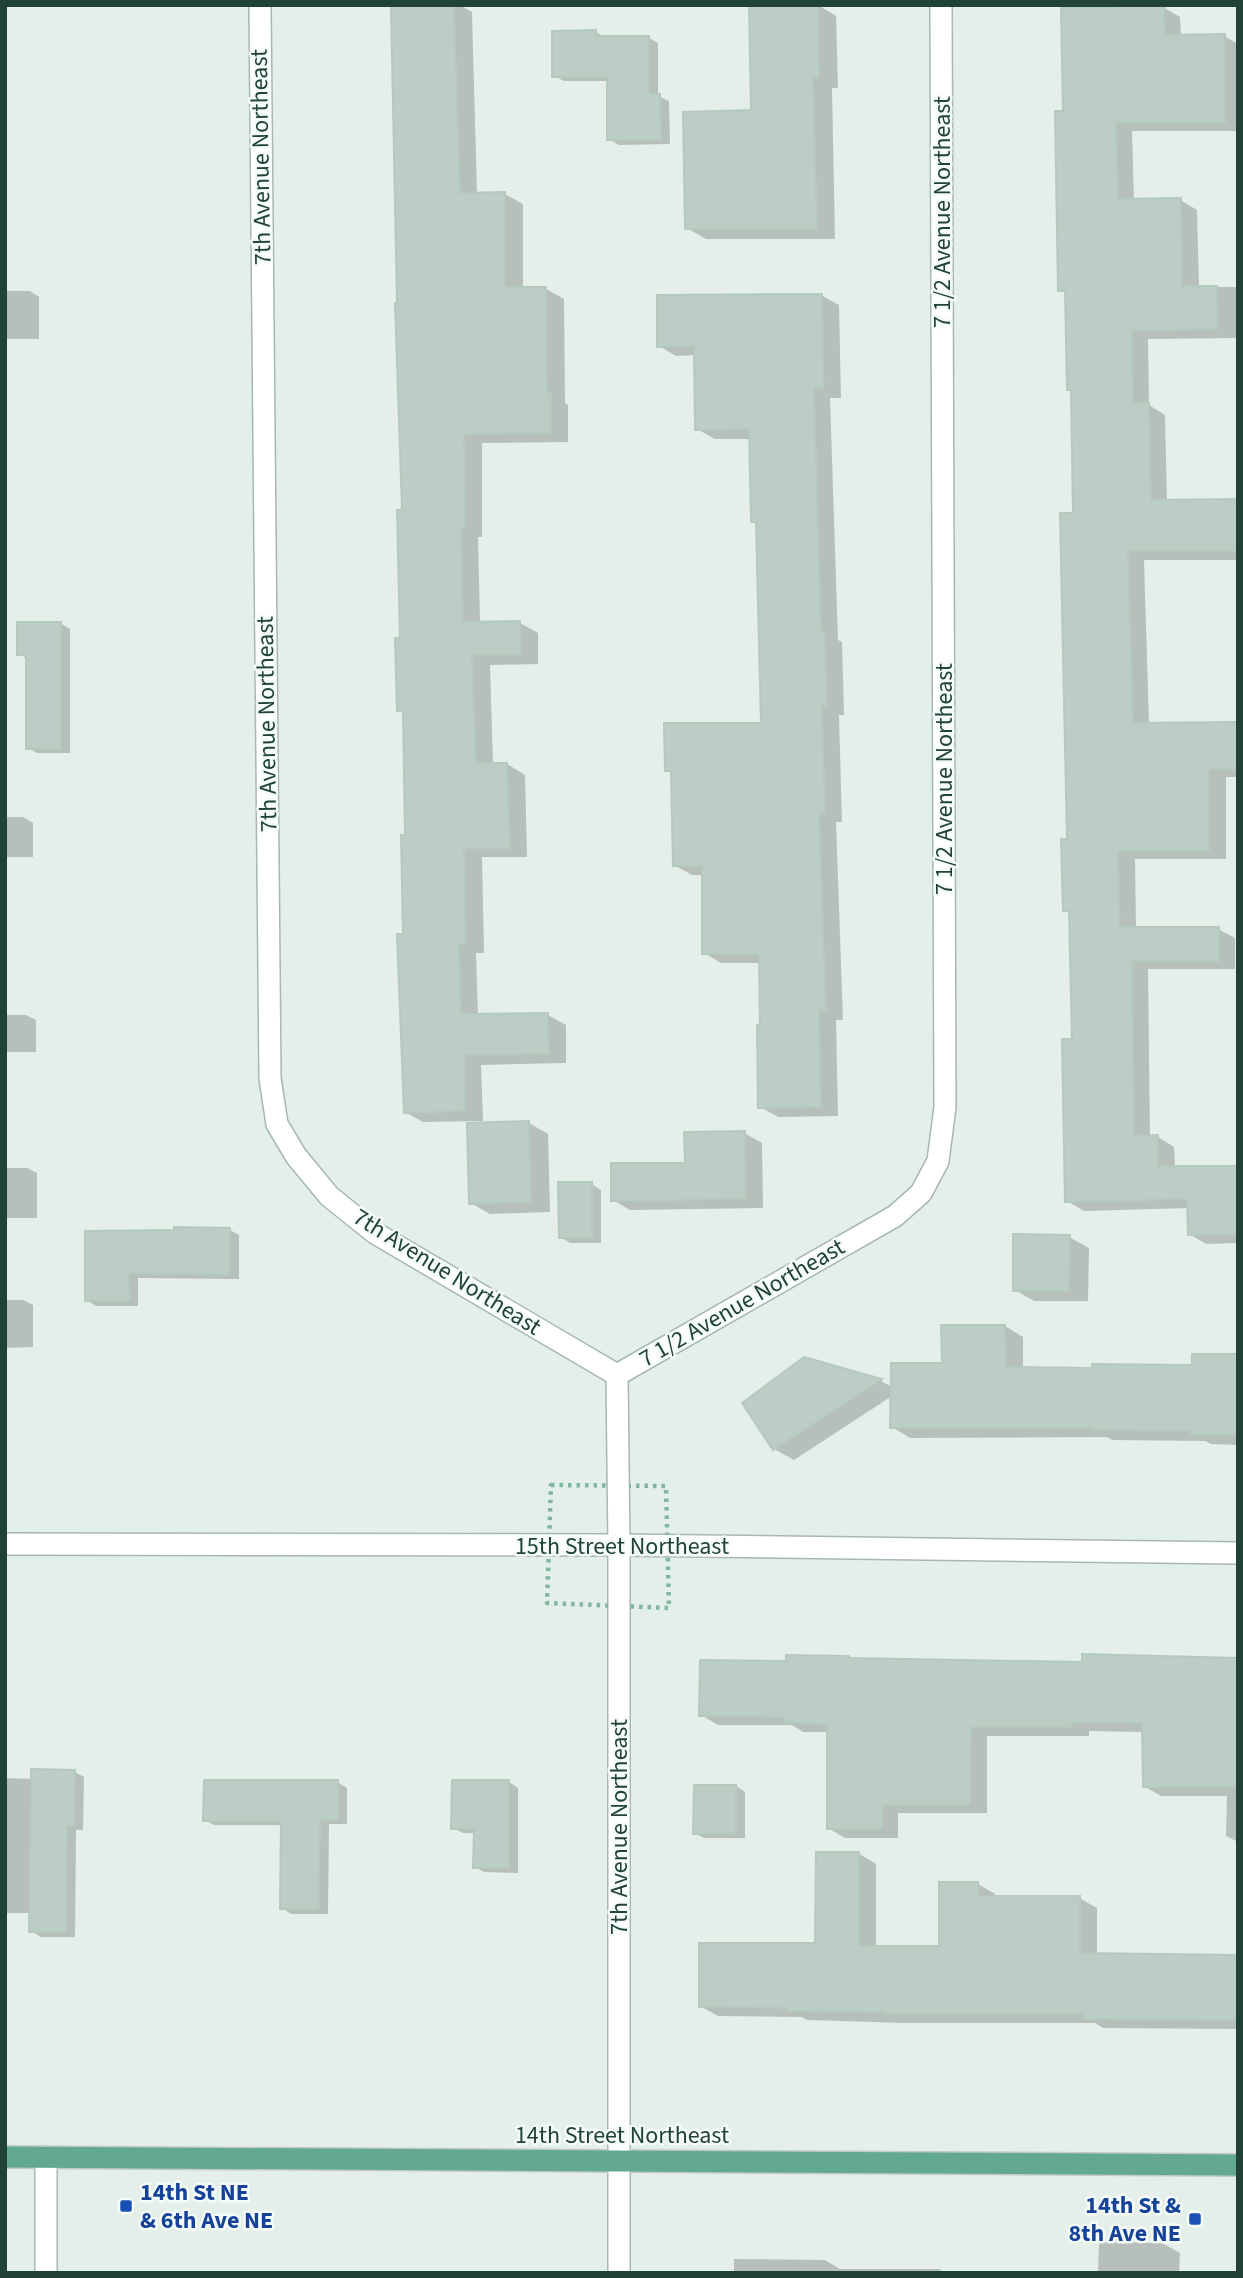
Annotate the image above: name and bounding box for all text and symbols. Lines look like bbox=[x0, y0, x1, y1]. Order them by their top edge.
street label: 7th Avenue Northeast bbox=[242, 49, 280, 265]
street label: 7 1/2 Avenue Northeast bbox=[925, 96, 960, 328]
street label: 7th Avenue Northeast bbox=[248, 616, 286, 832]
street label: 7 1/2 Avenue Northeast bbox=[927, 663, 962, 895]
street label: 7th Avenue Northeast bbox=[346, 1200, 548, 1344]
street label: 7 1/2 Avenue Northeast bbox=[633, 1230, 851, 1376]
street label: 15th Street Northeast bbox=[515, 1529, 729, 1564]
street label: 7th Avenue Northeast bbox=[602, 1719, 637, 1935]
street label: 14th Street Northeast bbox=[515, 2118, 729, 2153]
place label: 14th St NE & 6th Ave NE bbox=[140, 2175, 273, 2238]
place label: 14th St & 8th Ave NE bbox=[1069, 2188, 1181, 2251]
marker: 14th St NE & 6th Ave NE bbox=[118, 2198, 134, 2214]
marker: 14th St & 8th Ave NE bbox=[1187, 2211, 1203, 2227]

